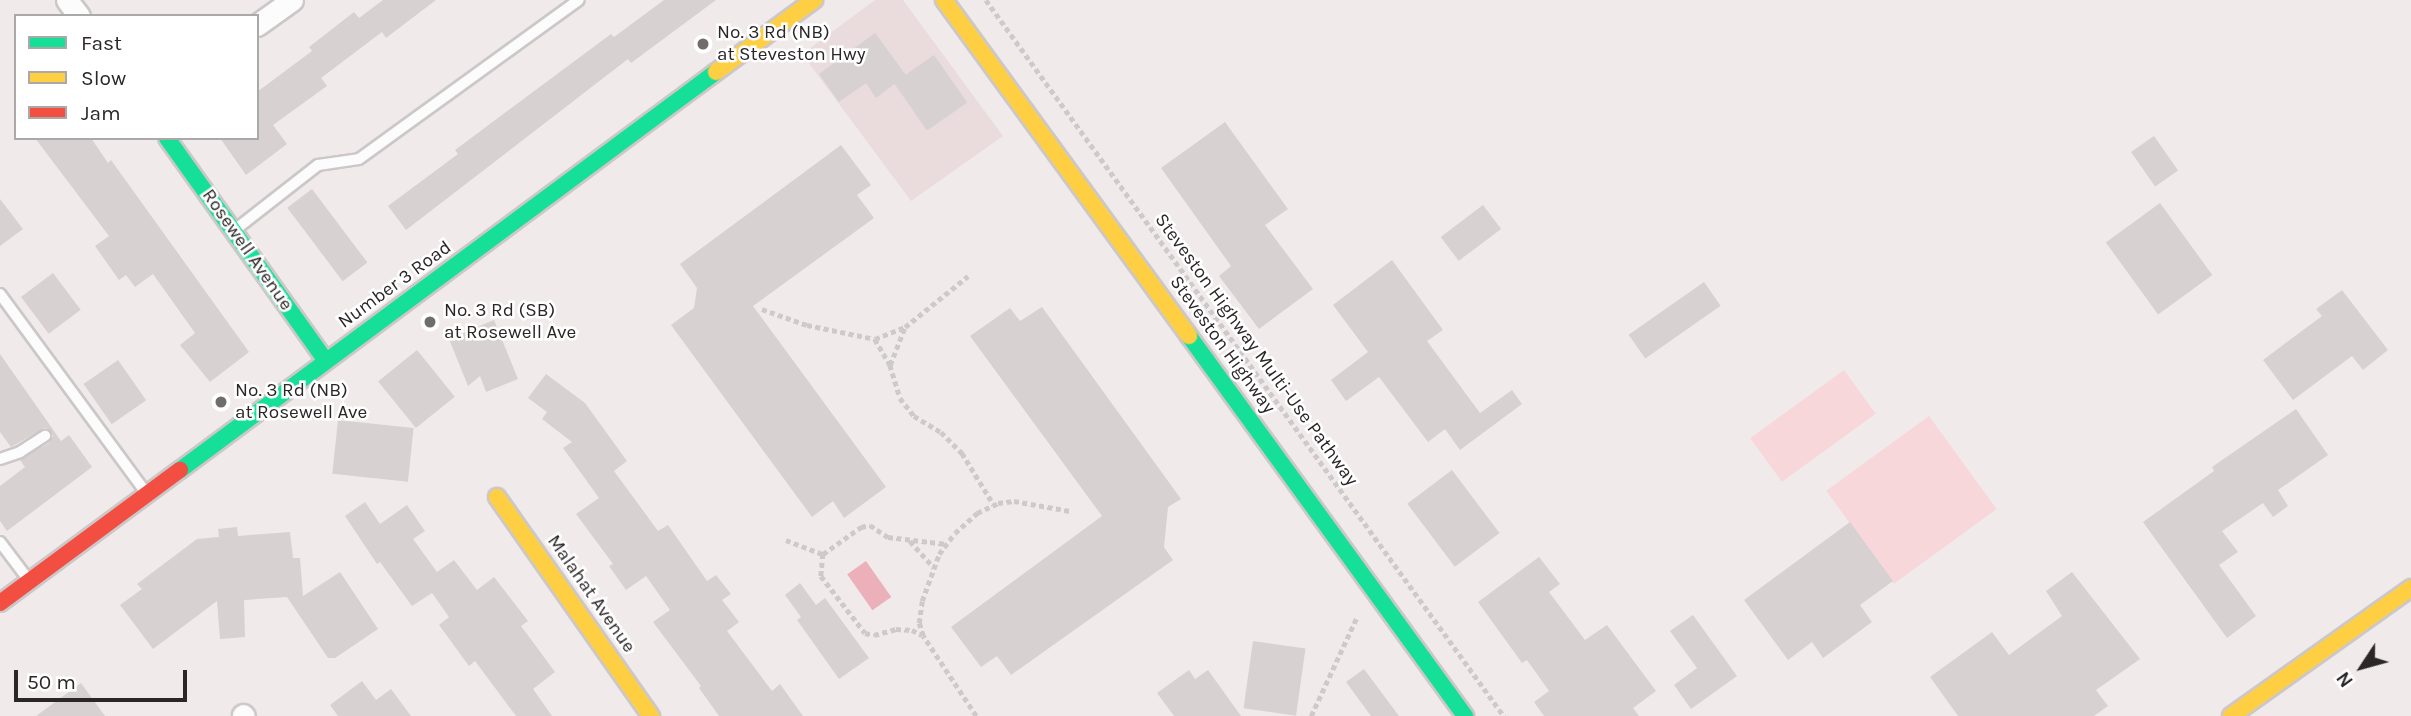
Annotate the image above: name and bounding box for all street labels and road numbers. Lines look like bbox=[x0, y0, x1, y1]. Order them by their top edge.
street label: Rosewell Avenue bbox=[197, 185, 297, 315]
street label: Steveston Highway Multi-Use Pathway bbox=[1150, 209, 1362, 491]
street label: Number 3 Road bbox=[334, 236, 456, 334]
street label: Steveston Highway bbox=[1164, 272, 1280, 418]
street label: Malahat Avenue bbox=[542, 531, 640, 657]

